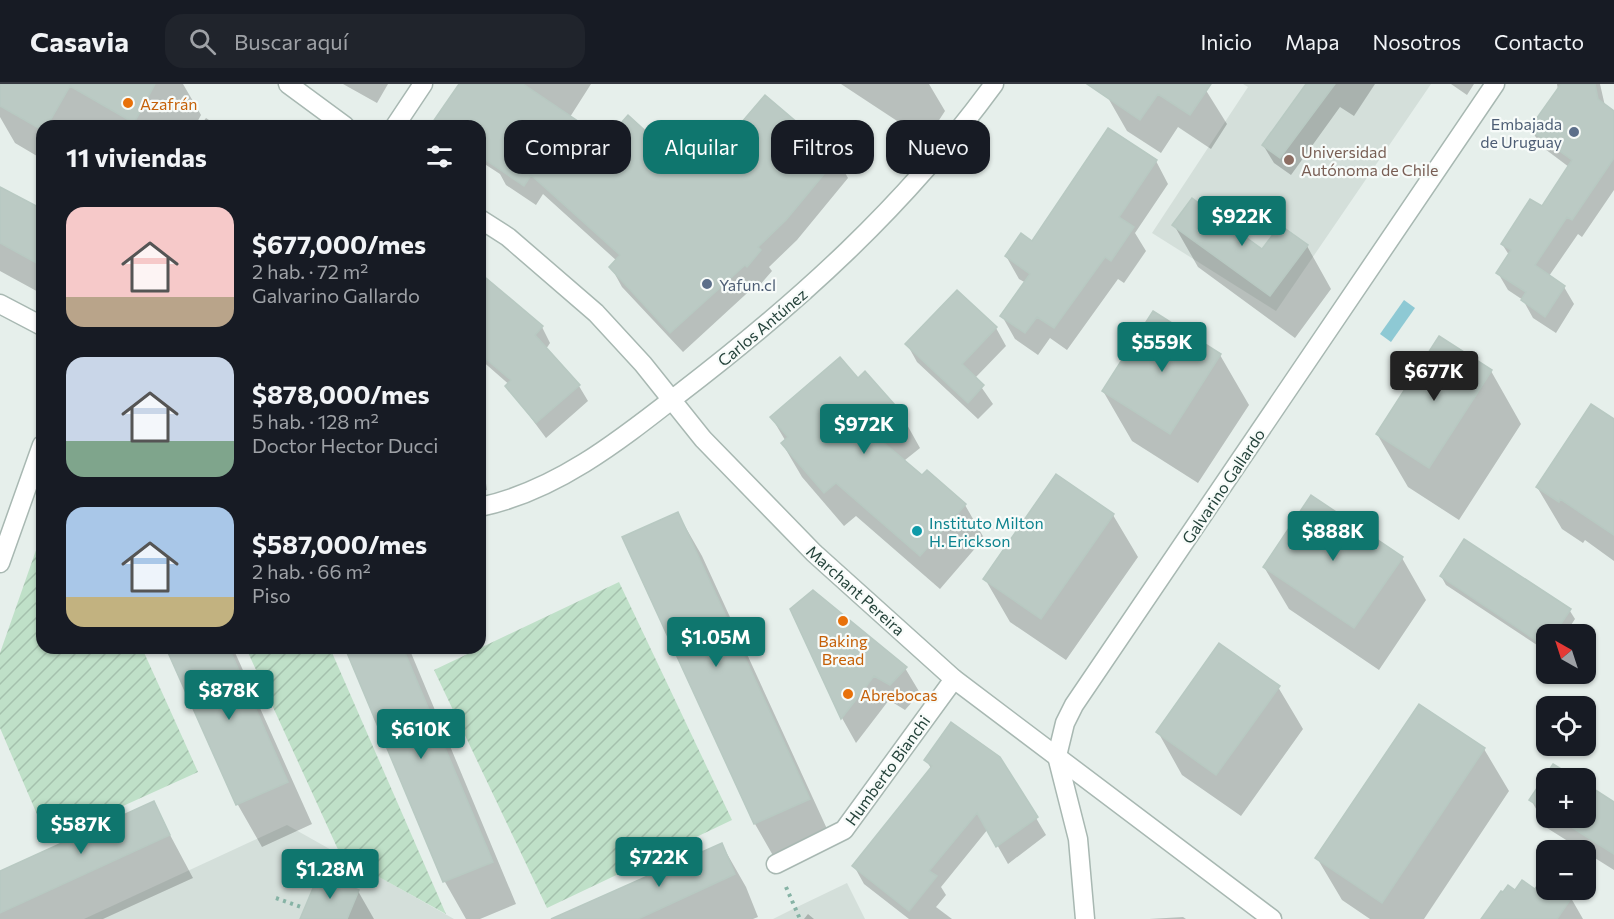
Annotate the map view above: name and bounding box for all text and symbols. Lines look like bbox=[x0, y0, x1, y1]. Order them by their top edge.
search box bbox=[165, 14, 585, 68]
text: Casavia bbox=[30, 24, 129, 58]
icon: search bbox=[186, 25, 219, 58]
text: Buscar aquí bbox=[234, 28, 348, 55]
text: Inicio bbox=[1200, 29, 1252, 54]
text: Mapa bbox=[1285, 29, 1339, 54]
text: Nosotros bbox=[1372, 29, 1461, 54]
text: Contacto bbox=[1494, 29, 1584, 54]
place label: Azafrán bbox=[140, 94, 197, 113]
marker: Azafrán bbox=[121, 96, 135, 110]
place label: Embajada de Uruguay bbox=[1480, 114, 1562, 151]
chip: Comprar bbox=[504, 120, 631, 174]
chip: Alquilar bbox=[643, 120, 759, 174]
chip: Filtros bbox=[771, 120, 874, 174]
chip: Nuevo bbox=[886, 120, 990, 174]
marker: Embajada de Uruguay bbox=[1567, 125, 1581, 139]
icon: filters bbox=[423, 140, 456, 173]
text: 11 viviendas bbox=[66, 141, 207, 172]
place label: Universidad Autónoma de Chile bbox=[1301, 142, 1438, 179]
marker: Universidad Autónoma de Chile bbox=[1282, 153, 1296, 167]
pin: $922K bbox=[1200, 196, 1284, 247]
text: $922K bbox=[1212, 203, 1272, 227]
text: $677,000/mes bbox=[252, 228, 426, 259]
icon: home bbox=[114, 231, 186, 303]
text: 2 hab. · 72 m² bbox=[252, 259, 368, 283]
place label: Yafun.cl bbox=[719, 275, 776, 294]
marker: Yafun.cl bbox=[700, 277, 714, 291]
text: Galvarino Gallardo bbox=[252, 283, 420, 307]
street label: Carlos Antúnez bbox=[713, 284, 811, 370]
pin: $559K bbox=[1120, 322, 1204, 373]
text: $559K bbox=[1131, 329, 1193, 353]
pin: $677K bbox=[1392, 351, 1476, 402]
text: $677K bbox=[1404, 358, 1464, 382]
text: $878,000/mes bbox=[252, 378, 430, 409]
icon: home bbox=[114, 381, 186, 453]
pin: $972K bbox=[822, 404, 906, 455]
text: 5 hab. · 128 m² bbox=[252, 409, 379, 433]
text: $972K bbox=[834, 411, 894, 435]
street label: Galvarino Gallardo bbox=[1178, 425, 1268, 547]
text: Doctor Hector Ducci bbox=[252, 433, 438, 457]
pin: $888K bbox=[1291, 511, 1375, 562]
place label: Instituto Milton H. Erickson bbox=[929, 513, 1044, 550]
text: $888K bbox=[1302, 518, 1364, 542]
marker: Instituto Milton H. Erickson bbox=[910, 524, 924, 538]
text: $587,000/mes bbox=[252, 528, 427, 559]
icon: home bbox=[114, 531, 186, 603]
street label: Marchant Pereira bbox=[803, 541, 909, 639]
text: 2 hab. · 66 m² bbox=[252, 559, 371, 583]
text: Piso bbox=[252, 583, 291, 607]
marker: Baking Bread bbox=[836, 614, 850, 628]
pin: $1.05M bbox=[667, 617, 765, 668]
text: $1.05M bbox=[681, 624, 751, 648]
north arrow bbox=[1536, 624, 1596, 684]
map controls bbox=[1536, 624, 1596, 900]
place label: Baking Bread bbox=[818, 631, 868, 668]
pin: $878K bbox=[187, 670, 271, 721]
text: $878K bbox=[199, 677, 259, 701]
place label: Abrebocas bbox=[860, 685, 938, 704]
marker: Abrebocas bbox=[841, 687, 855, 701]
button: locate bbox=[1536, 696, 1596, 756]
pin: $610K bbox=[379, 709, 463, 760]
street label: Humberto Bianchi bbox=[841, 711, 933, 829]
text: $610K bbox=[391, 716, 451, 740]
button: + bbox=[1536, 768, 1596, 828]
pin: $587K bbox=[39, 804, 123, 855]
text: $587K bbox=[51, 811, 111, 835]
pin: $722K bbox=[617, 837, 701, 888]
button: − bbox=[1536, 840, 1596, 900]
text: $722K bbox=[629, 844, 689, 868]
pin: $1.28M bbox=[281, 849, 379, 900]
text: $1.28M bbox=[296, 856, 364, 880]

